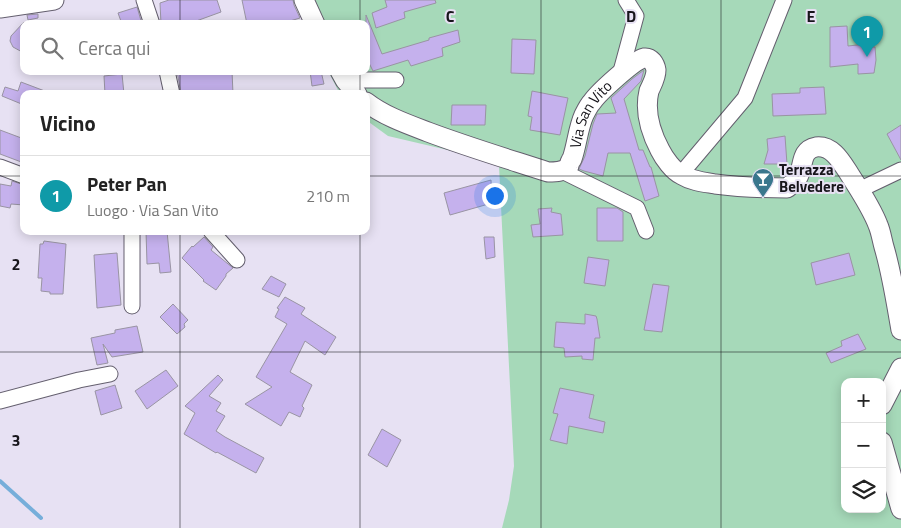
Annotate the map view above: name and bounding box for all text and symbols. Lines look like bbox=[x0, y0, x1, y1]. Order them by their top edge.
text: C bbox=[446, 4, 455, 28]
text: D bbox=[626, 4, 636, 28]
text: E bbox=[807, 4, 816, 28]
pin: 1 bbox=[851, 16, 883, 57]
search box bbox=[20, 20, 370, 75]
text: Cerca qui bbox=[78, 33, 150, 62]
icon: search bbox=[38, 34, 66, 62]
street label: Via San Vito bbox=[563, 75, 617, 150]
text: Vicino bbox=[40, 107, 96, 139]
place label: Terrazza Belvedere bbox=[779, 158, 844, 198]
bar icon: Terrazza Belvedere bbox=[751, 167, 775, 198]
text: Peter Pan bbox=[87, 169, 167, 198]
your location bbox=[482, 183, 508, 209]
text: 1 bbox=[52, 184, 60, 208]
text: 210 m bbox=[306, 184, 350, 208]
text: Luogo · Via San Vito bbox=[87, 198, 219, 222]
text: 2 bbox=[12, 252, 20, 276]
map controls bbox=[841, 378, 886, 513]
button: + bbox=[841, 378, 886, 423]
button: − bbox=[841, 423, 886, 468]
text: 3 bbox=[12, 428, 20, 452]
button: layers bbox=[841, 468, 886, 513]

